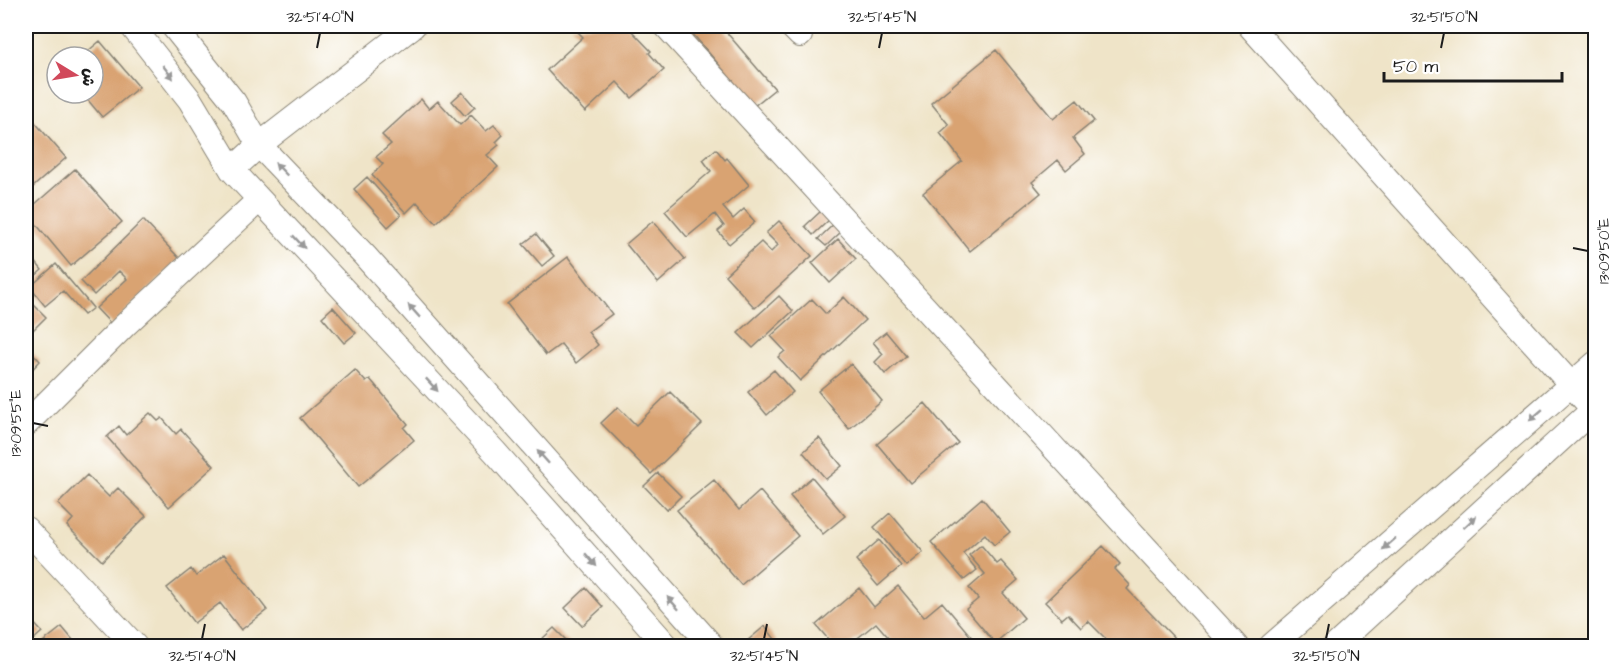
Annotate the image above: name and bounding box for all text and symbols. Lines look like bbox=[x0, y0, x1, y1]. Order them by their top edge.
text: 32°51'40"N bbox=[286, 7, 354, 28]
text: 32°51'45"N bbox=[848, 7, 916, 28]
text: 32°51'50"N bbox=[1410, 7, 1478, 28]
north arrow bbox=[45, 45, 105, 105]
scale bar bbox=[1384, 45, 1562, 83]
text: 50 m bbox=[1393, 54, 1438, 79]
one-way arrow bbox=[162, 63, 174, 79]
text: ش bbox=[76, 67, 101, 88]
one-way arrow bbox=[274, 161, 288, 176]
text: 13°09'50"E bbox=[1594, 218, 1615, 284]
one-way arrow bbox=[292, 235, 306, 250]
one-way arrow bbox=[408, 304, 421, 319]
one-way arrow bbox=[425, 377, 438, 392]
text: 13°09'55"E bbox=[6, 389, 27, 456]
one-way arrow bbox=[1528, 408, 1543, 422]
one-way arrow bbox=[537, 450, 550, 465]
one-way arrow bbox=[1463, 515, 1478, 529]
one-way arrow bbox=[1382, 537, 1397, 550]
one-way arrow bbox=[584, 553, 598, 568]
one-way arrow bbox=[667, 596, 680, 611]
text: 32°51'40"N bbox=[168, 646, 236, 667]
text: 32°51'45"N bbox=[730, 646, 798, 667]
text: 32°51'50"N bbox=[1292, 646, 1360, 667]

